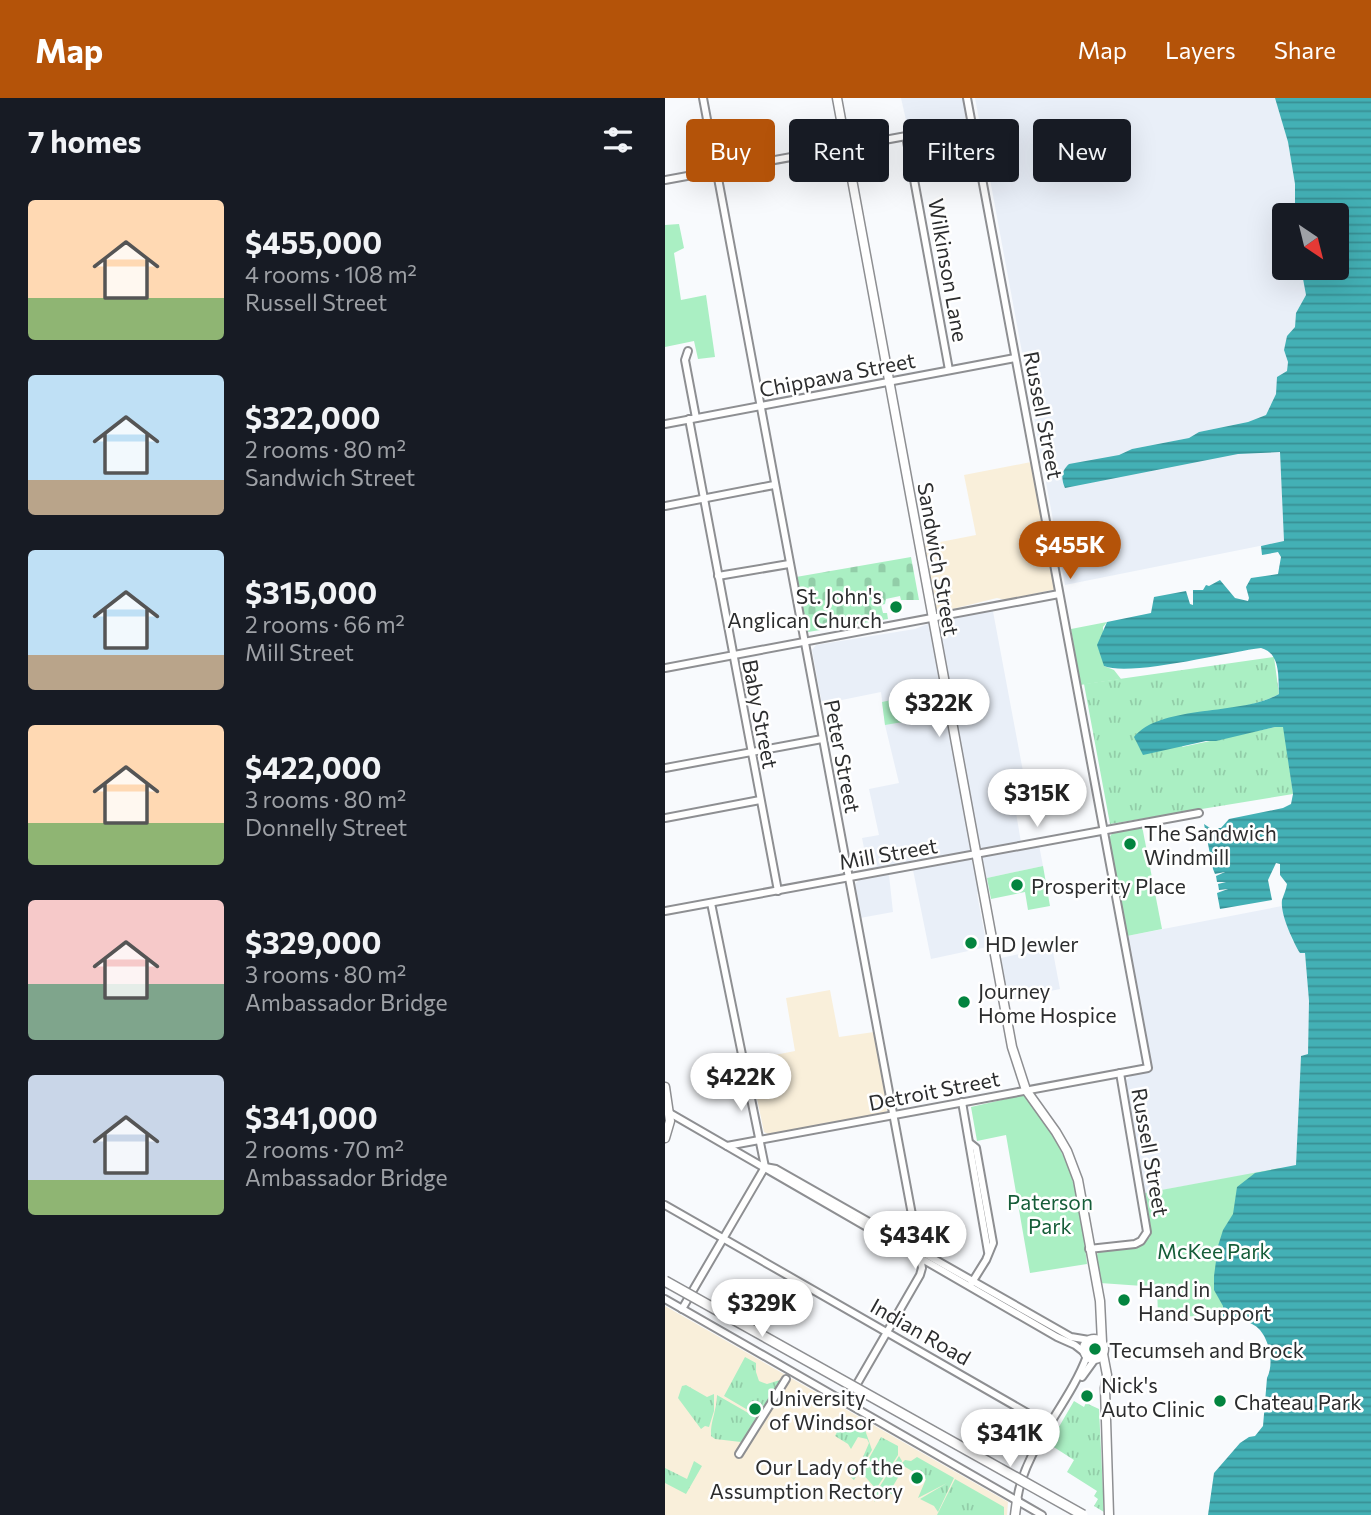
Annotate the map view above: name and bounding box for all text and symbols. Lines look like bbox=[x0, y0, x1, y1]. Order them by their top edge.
text: Map bbox=[35, 29, 103, 70]
text: Map bbox=[1078, 35, 1127, 64]
text: Layers bbox=[1165, 35, 1236, 64]
text: Share bbox=[1274, 35, 1336, 64]
chip: Buy bbox=[686, 119, 775, 182]
chip: Rent bbox=[789, 119, 889, 182]
chip: Filters bbox=[903, 119, 1019, 182]
chip: New bbox=[1033, 119, 1131, 182]
icon: filters bbox=[599, 121, 637, 159]
text: 7 homes bbox=[28, 122, 141, 159]
street label: Wilkinson Lane bbox=[924, 196, 974, 344]
north arrow bbox=[1272, 203, 1349, 280]
map controls bbox=[1272, 203, 1349, 280]
text: $455,000 bbox=[245, 223, 382, 260]
icon: home bbox=[84, 228, 168, 312]
text: 4 rooms · 108 m² bbox=[245, 260, 417, 288]
text: Russell Street bbox=[245, 288, 387, 316]
street label: Chippawa Street bbox=[757, 347, 917, 401]
street label: Russell Street bbox=[1019, 349, 1069, 481]
text: $322,000 bbox=[245, 398, 381, 435]
icon: home bbox=[84, 403, 168, 487]
text: 2 rooms · 80 m² bbox=[245, 435, 406, 463]
text: Sandwich Street bbox=[245, 463, 415, 491]
street label: Sandwich Street bbox=[913, 480, 965, 638]
pin: $455K bbox=[1021, 522, 1119, 581]
text: $455K bbox=[1035, 530, 1105, 558]
text: $315,000 bbox=[245, 573, 377, 610]
icon: home bbox=[84, 578, 168, 662]
place label: St. John's Anglican Church bbox=[727, 583, 882, 632]
marker: St. John's Anglican Church bbox=[888, 599, 904, 615]
text: 2 rooms · 66 m² bbox=[245, 610, 405, 638]
text: Mill Street bbox=[245, 638, 354, 666]
street label: Baby Street bbox=[738, 657, 784, 771]
pin: $322K bbox=[890, 680, 988, 739]
text: $322K bbox=[905, 688, 973, 716]
street label: Peter Street bbox=[820, 697, 866, 815]
text: $422,000 bbox=[245, 748, 381, 785]
icon: home bbox=[84, 753, 168, 837]
pin: $315K bbox=[988, 770, 1086, 829]
text: $315K bbox=[1004, 778, 1070, 806]
text: 3 rooms · 80 m² bbox=[245, 785, 406, 813]
text: Donnelly Street bbox=[245, 813, 407, 841]
place label: The Sandwich Windmill bbox=[1144, 820, 1277, 869]
street label: Mill Street bbox=[837, 832, 939, 874]
marker: The Sandwich Windmill bbox=[1122, 836, 1138, 852]
place label: Prosperity Place bbox=[1031, 873, 1186, 898]
marker: Prosperity Place bbox=[1009, 877, 1025, 893]
text: $329,000 bbox=[245, 923, 381, 960]
icon: home bbox=[84, 928, 168, 1012]
place label: HD Jewler bbox=[985, 931, 1079, 956]
marker: HD Jewler bbox=[963, 935, 979, 951]
text: 3 rooms · 80 m² bbox=[245, 960, 406, 988]
place label: Journey Home Hospice bbox=[978, 978, 1117, 1027]
text: Ambassador Bridge bbox=[245, 988, 448, 1016]
marker: Journey Home Hospice bbox=[956, 994, 972, 1010]
pin: $422K bbox=[692, 1054, 790, 1113]
text: $422K bbox=[706, 1062, 776, 1090]
street label: Detroit Street bbox=[866, 1065, 1002, 1115]
street label: Russell Street bbox=[1127, 1086, 1175, 1218]
text: $341,000 bbox=[245, 1098, 378, 1135]
icon: home bbox=[84, 1103, 168, 1187]
text: 2 rooms · 70 m² bbox=[245, 1135, 404, 1163]
text: Ambassador Bridge bbox=[245, 1163, 448, 1191]
park label: Paterson Park bbox=[1007, 1189, 1093, 1238]
pin: $434K bbox=[866, 1212, 964, 1271]
text: $434K bbox=[880, 1220, 950, 1248]
park label: McKee Park bbox=[1157, 1238, 1271, 1263]
place label: Hand in Hand Support bbox=[1138, 1276, 1271, 1325]
pin: $329K bbox=[713, 1280, 811, 1339]
text: $329K bbox=[727, 1288, 797, 1316]
street label: Indian Road bbox=[866, 1292, 976, 1370]
marker: Hand in Hand Support bbox=[1116, 1292, 1132, 1308]
place label: Tecumseh and Brock bbox=[1109, 1337, 1304, 1362]
marker: Tecumseh and Brock bbox=[1087, 1341, 1103, 1357]
place label: Nick's Auto Clinic bbox=[1101, 1372, 1205, 1421]
place label: University of Windsor bbox=[769, 1385, 875, 1434]
marker: Nick's Auto Clinic bbox=[1079, 1388, 1095, 1404]
place label: Chateau Park bbox=[1234, 1389, 1362, 1414]
marker: Chateau Park bbox=[1212, 1393, 1228, 1409]
marker: University of Windsor bbox=[747, 1401, 763, 1417]
pin: $341K bbox=[961, 1410, 1059, 1469]
text: $341K bbox=[977, 1418, 1043, 1446]
place label: Our Lady of the Assumption Rectory bbox=[709, 1454, 903, 1503]
marker: Our Lady of the Assumption Rectory bbox=[909, 1470, 925, 1486]

